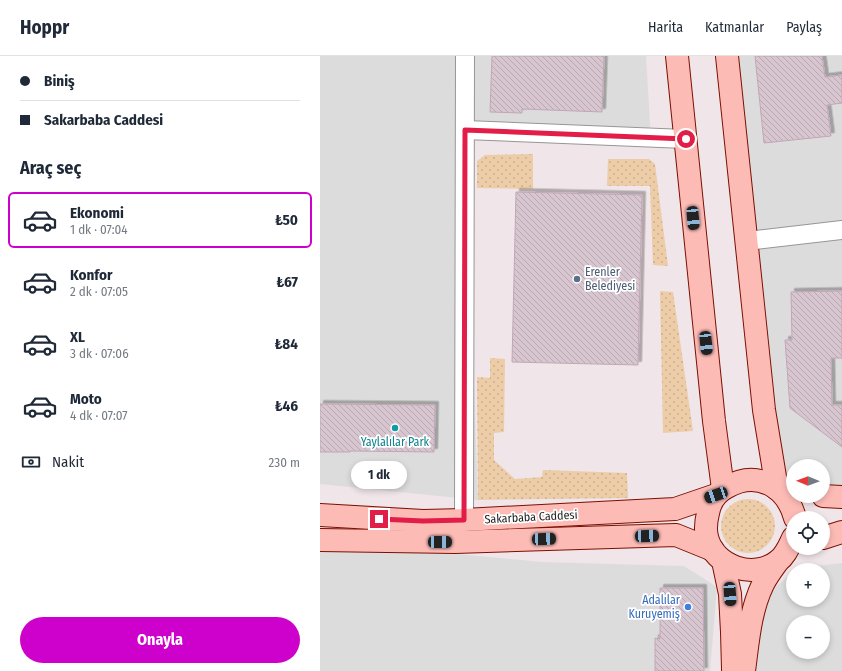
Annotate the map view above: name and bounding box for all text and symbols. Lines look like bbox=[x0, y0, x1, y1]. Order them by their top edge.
text: Hoppr bbox=[20, 16, 69, 39]
text: Harita bbox=[648, 19, 683, 36]
text: Katmanlar bbox=[705, 19, 764, 36]
text: Paylaş bbox=[786, 19, 822, 36]
text: Biniş bbox=[44, 72, 75, 90]
text: Sakarbaba Caddesi bbox=[44, 111, 163, 129]
route start bbox=[677, 130, 695, 148]
text: Araç seç bbox=[20, 157, 81, 179]
icon: car bbox=[22, 202, 58, 238]
text: Ekonomi bbox=[70, 204, 124, 222]
car bbox=[686, 206, 700, 230]
text: ₺50 bbox=[275, 211, 298, 229]
text: 1 dk · 07:04 bbox=[70, 222, 128, 237]
icon: car bbox=[22, 264, 58, 300]
place label: Erenler Belediyesi bbox=[585, 265, 635, 293]
text: Konfor bbox=[70, 266, 113, 284]
text: ₺67 bbox=[276, 273, 298, 291]
marker: Erenler Belediyesi bbox=[572, 274, 582, 284]
text: 2 dk · 07:05 bbox=[70, 284, 128, 299]
icon: car bbox=[22, 326, 58, 362]
text: XL bbox=[70, 328, 85, 346]
car bbox=[699, 330, 713, 356]
text: ₺84 bbox=[274, 335, 298, 353]
text: 3 dk · 07:06 bbox=[70, 346, 129, 361]
icon: car bbox=[22, 388, 58, 424]
text: Moto bbox=[70, 390, 102, 408]
text: ₺46 bbox=[275, 397, 298, 415]
text: 4 dk · 07:07 bbox=[70, 408, 128, 423]
marker: Yaylalılar Park bbox=[390, 423, 400, 433]
place label: Yaylalılar Park bbox=[361, 435, 430, 449]
icon: cash bbox=[20, 451, 42, 473]
text: Nakit bbox=[52, 453, 84, 471]
text: 230 m bbox=[269, 455, 300, 470]
north arrow bbox=[786, 459, 830, 503]
map controls bbox=[786, 459, 830, 659]
callout: 1 dk bbox=[351, 461, 407, 489]
text: 1 dk bbox=[368, 467, 390, 482]
car bbox=[703, 485, 729, 505]
street label: Sakarbaba Caddesi bbox=[484, 508, 578, 526]
route end bbox=[370, 510, 388, 528]
button: locate bbox=[786, 511, 830, 555]
car bbox=[635, 530, 659, 542]
car bbox=[532, 533, 556, 545]
car bbox=[428, 536, 452, 548]
button: + bbox=[786, 563, 830, 607]
car bbox=[723, 582, 737, 606]
place label: Adalılar Kuruyemiş bbox=[628, 593, 681, 621]
marker: Adalılar Kuruyemiş bbox=[683, 602, 693, 612]
button: − bbox=[786, 615, 830, 659]
button: Onayla bbox=[20, 617, 300, 663]

